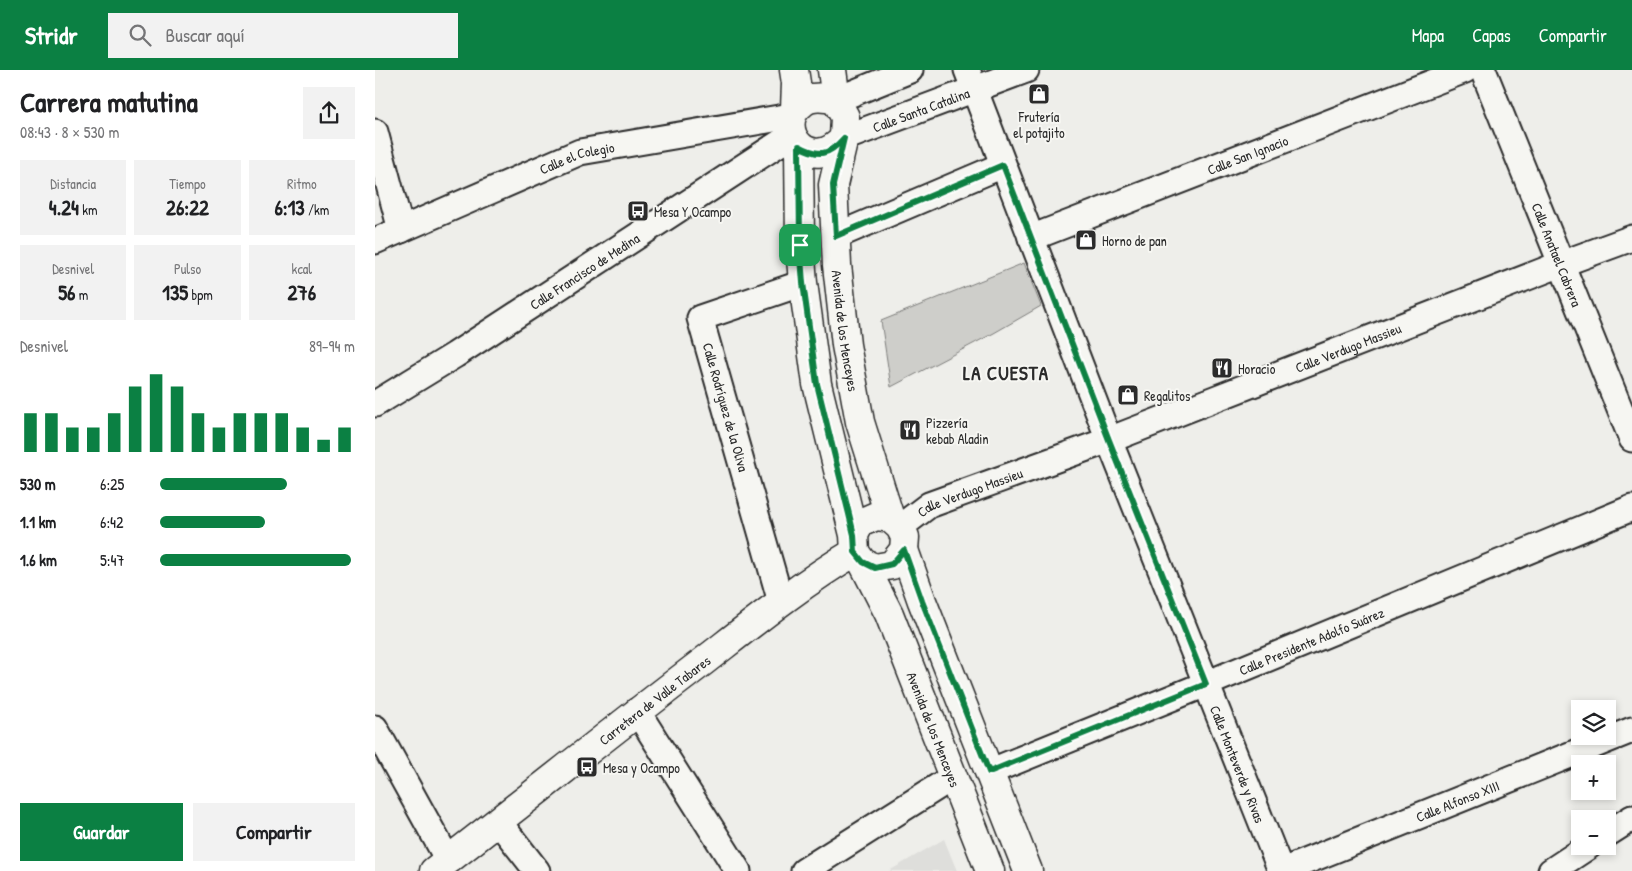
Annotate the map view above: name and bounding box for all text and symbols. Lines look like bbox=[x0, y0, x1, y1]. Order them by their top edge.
search box bbox=[108, 13, 458, 58]
text: Stridr bbox=[25, 19, 78, 51]
icon: search bbox=[126, 21, 154, 49]
text: Buscar aquí bbox=[166, 22, 245, 48]
text: Mapa bbox=[1412, 23, 1444, 48]
text: Capas bbox=[1472, 23, 1511, 48]
text: Compartir bbox=[1539, 23, 1607, 48]
street label: Calle Santa Catalina bbox=[870, 82, 972, 136]
shop icon: Frutería el potajito bbox=[1027, 82, 1051, 106]
text: Carrera matutina bbox=[20, 83, 198, 121]
button: share bbox=[303, 87, 355, 139]
place label: Frutería el potajito bbox=[1013, 107, 1065, 143]
text: 08:43 · 8 × 530 m bbox=[20, 121, 119, 143]
street label: Calle San Ignacio bbox=[1204, 130, 1291, 178]
street label: Calle el Colegio bbox=[536, 137, 616, 178]
text: Distancia bbox=[50, 174, 96, 193]
text: Tiempo bbox=[169, 174, 206, 193]
text: Ritmo bbox=[287, 174, 317, 193]
text: 4.24 bbox=[49, 193, 79, 222]
text: 26:22 bbox=[166, 193, 209, 222]
text: 6:13 bbox=[274, 193, 305, 222]
bus stop icon: Mesa Y Ocampo bbox=[626, 199, 650, 223]
text: km bbox=[79, 200, 97, 219]
text: /km bbox=[305, 200, 329, 219]
street label: Calle Anatael Cabrera bbox=[1528, 200, 1587, 310]
place label: Mesa Y Ocampo bbox=[654, 202, 732, 222]
pin bbox=[779, 224, 821, 266]
street label: Calle Francisco de Medina bbox=[526, 228, 643, 314]
shop icon: Horno de pan bbox=[1074, 228, 1098, 252]
icon: arrive bbox=[786, 231, 814, 259]
place label: Horno de pan bbox=[1102, 231, 1167, 251]
text: Desnivel bbox=[52, 259, 94, 278]
text: Pulso bbox=[174, 259, 201, 278]
text: kcal bbox=[292, 259, 312, 278]
street label: Avenida de los Menceyes bbox=[828, 269, 864, 393]
text: 56 bbox=[58, 278, 75, 307]
text: 135 bbox=[162, 278, 188, 307]
text: 276 bbox=[288, 278, 316, 307]
text: m bbox=[75, 285, 88, 304]
text: bpm bbox=[188, 285, 213, 304]
street label: Calle Verdugo Massieu bbox=[1292, 318, 1404, 376]
text: Desnivel bbox=[20, 335, 68, 357]
text: 89–94 m bbox=[309, 335, 355, 357]
street label: Calle Rodríguez de la Oliva bbox=[698, 340, 754, 474]
restaurant icon: Horacio bbox=[1210, 356, 1234, 380]
place label: Horacio bbox=[1238, 359, 1276, 378]
district label: LA CUESTA bbox=[963, 360, 1049, 386]
shop icon: Regalitos bbox=[1116, 383, 1140, 407]
place label: Regalitos bbox=[1144, 386, 1190, 406]
place label: Pizzería kebab Aladin bbox=[926, 413, 989, 448]
restaurant icon: Pizzería kebab Aladin bbox=[898, 418, 922, 442]
street label: Calle Verdugo Massieu bbox=[913, 462, 1025, 521]
text: 530 m bbox=[20, 473, 56, 495]
text: 6:25 bbox=[100, 473, 124, 495]
text: 1.1 km bbox=[20, 511, 56, 533]
text: 6:42 bbox=[100, 511, 124, 533]
text: 1.6 km bbox=[20, 549, 57, 571]
text: 5:47 bbox=[100, 549, 124, 571]
street label: Calle Presidente Adolfo Suárez bbox=[1236, 602, 1387, 679]
street label: Carretera de Valle Tabares bbox=[594, 650, 714, 749]
street label: Avenida de los Menceyes bbox=[903, 669, 965, 790]
map controls bbox=[1571, 700, 1616, 855]
button: layers bbox=[1571, 700, 1616, 745]
street label: Calle Monteverde y Rivas bbox=[1206, 702, 1270, 825]
bus stop icon: Mesa y Ocampo bbox=[575, 755, 599, 779]
button: + bbox=[1571, 755, 1616, 800]
place label: Mesa y Ocampo bbox=[603, 758, 680, 778]
street label: Calle Alfonso XIII bbox=[1413, 775, 1502, 826]
button: Guardar bbox=[20, 803, 183, 861]
button: Compartir bbox=[193, 803, 355, 861]
button: − bbox=[1571, 810, 1616, 855]

